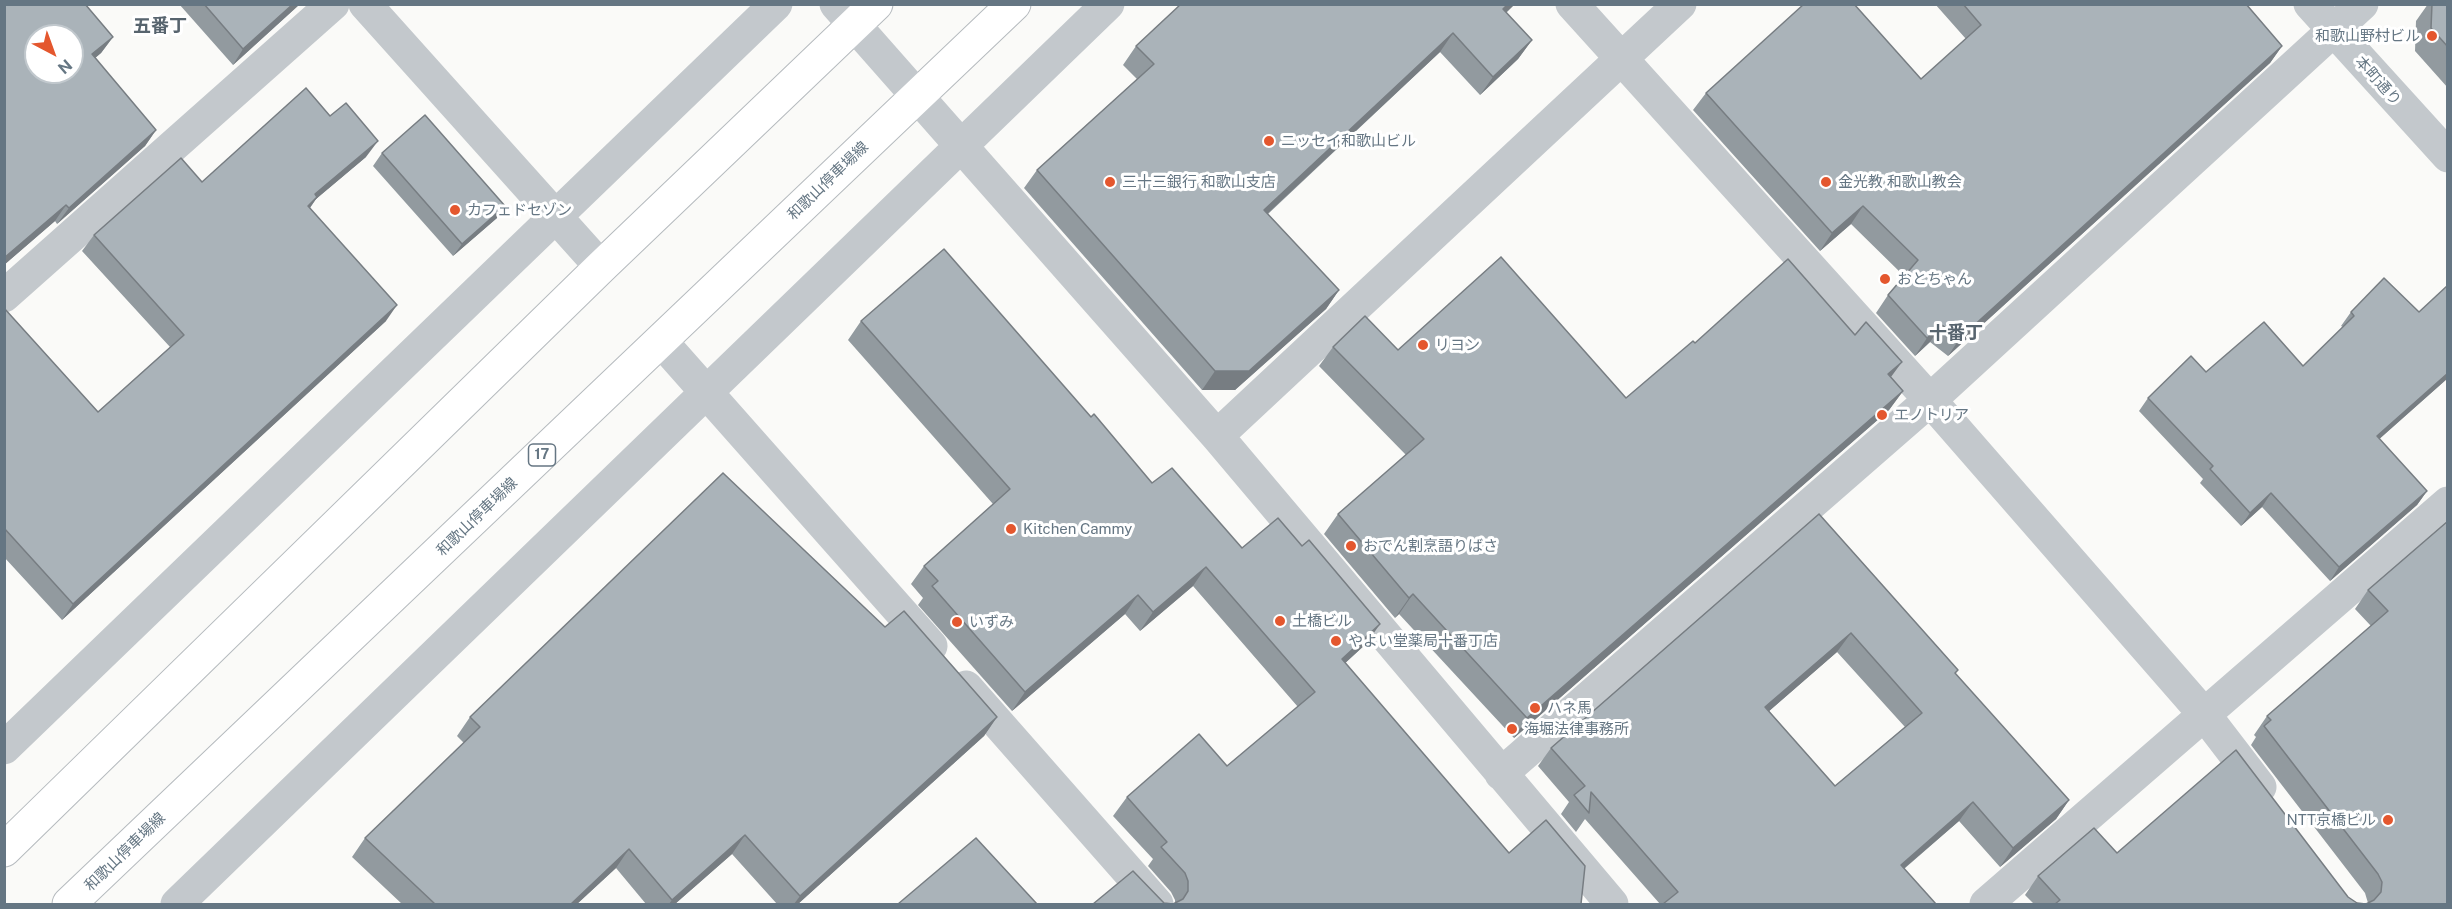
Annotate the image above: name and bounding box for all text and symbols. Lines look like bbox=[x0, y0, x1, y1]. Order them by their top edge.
district label: 五番丁 bbox=[133, 15, 187, 37]
north arrow bbox=[24, 24, 84, 84]
place label: 和歌山野村ビル bbox=[2315, 27, 2420, 45]
marker: 和歌山野村ビル bbox=[2425, 29, 2439, 43]
street label: 本町通り bbox=[2351, 53, 2405, 109]
text: N bbox=[54, 55, 76, 78]
place label: ニッセイ和歌山ビル bbox=[1281, 132, 1416, 150]
marker: ニッセイ和歌山ビル bbox=[1262, 134, 1276, 148]
street label: 和歌山停車場線 bbox=[784, 138, 872, 224]
place label: 三十三銀行 和歌山支店 bbox=[1122, 173, 1276, 191]
place label: 金光教 和歌山教会 bbox=[1838, 173, 1962, 191]
marker: 三十三銀行 和歌山支店 bbox=[1103, 175, 1117, 189]
marker: 金光教 和歌山教会 bbox=[1819, 175, 1833, 189]
place label: カフェドセゾン bbox=[467, 201, 572, 219]
marker: カフェドセゾン bbox=[448, 203, 462, 217]
place label: おとちゃん bbox=[1897, 270, 1972, 288]
marker: おとちゃん bbox=[1878, 272, 1892, 286]
district label: 十番丁 bbox=[1929, 322, 1983, 344]
place label: リヨン bbox=[1435, 336, 1480, 354]
marker: リヨン bbox=[1416, 338, 1430, 352]
place label: エノトリア bbox=[1894, 406, 1969, 424]
marker: エノトリア bbox=[1875, 408, 1889, 422]
road number: 17 bbox=[528, 444, 556, 466]
street label: 和歌山停車場線 bbox=[433, 474, 521, 560]
place label: Kitchen Cammy bbox=[1023, 520, 1132, 538]
marker: Kitchen Cammy bbox=[1004, 522, 1018, 536]
place label: おでん割烹語りばさ bbox=[1363, 537, 1498, 555]
marker: おでん割烹語りばさ bbox=[1344, 539, 1358, 553]
place label: 土橋ビル bbox=[1292, 612, 1352, 630]
place label: いずみ bbox=[969, 613, 1014, 631]
marker: 土橋ビル bbox=[1273, 614, 1287, 628]
marker: いずみ bbox=[950, 615, 964, 629]
place label: やよい堂薬局十番丁店 bbox=[1348, 632, 1498, 650]
marker: やよい堂薬局十番丁店 bbox=[1329, 634, 1343, 648]
place label: ハネ馬 bbox=[1547, 699, 1592, 717]
marker: ハネ馬 bbox=[1528, 701, 1542, 715]
place label: 海堀法律事務所 bbox=[1524, 720, 1629, 738]
marker: 海堀法律事務所 bbox=[1505, 722, 1519, 736]
street label: 和歌山停車場線 bbox=[81, 809, 169, 895]
place label: NTT京橋ビル bbox=[2286, 811, 2376, 829]
marker: NTT京橋ビル bbox=[2381, 813, 2395, 827]

